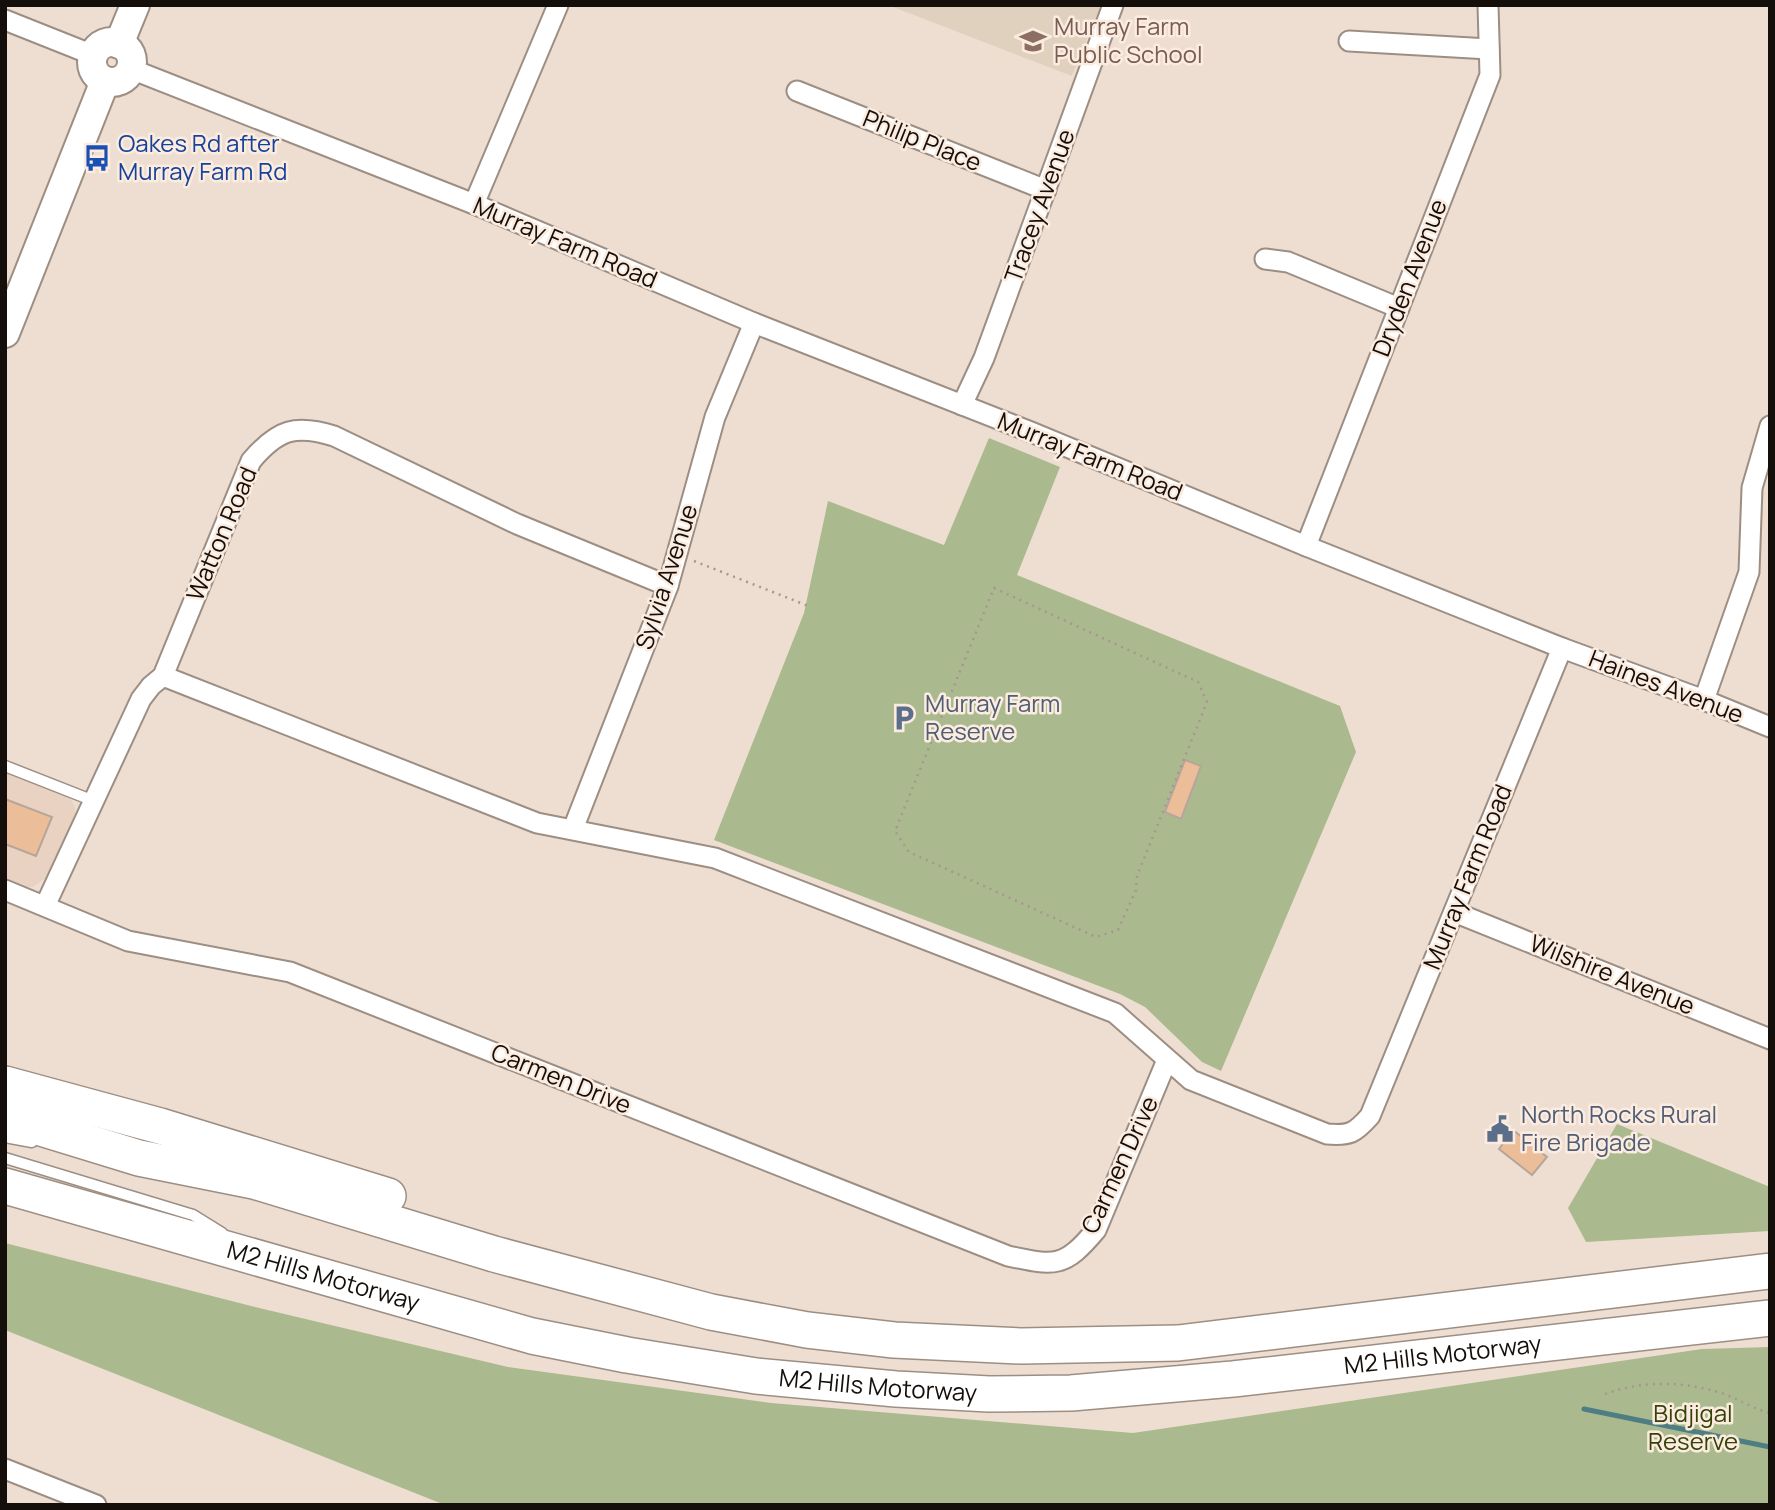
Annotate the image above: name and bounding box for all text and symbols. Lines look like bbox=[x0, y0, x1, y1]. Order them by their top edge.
place label: Murray Farm Public School bbox=[1054, 9, 1203, 70]
school or university icon: Murray Farm Public School bbox=[1018, 26, 1048, 56]
street label: Philip Place bbox=[858, 101, 987, 178]
street label: Tracey Avenue bbox=[996, 124, 1082, 287]
place label: Oakes Rd after Murray Farm Rd bbox=[118, 126, 287, 187]
bus stop icon: Oakes Rd after Murray Farm Rd bbox=[82, 143, 112, 173]
street label: Murray Farm Road bbox=[468, 188, 663, 295]
street label: Dryden Avenue bbox=[1363, 194, 1454, 361]
street label: Murray Farm Road bbox=[993, 403, 1188, 508]
street label: Watton Road bbox=[178, 461, 264, 606]
street label: Sylvia Avenue bbox=[627, 500, 705, 653]
street label: Haines Avenue bbox=[1584, 641, 1749, 730]
place label: Murray Farm Reserve bbox=[925, 686, 1060, 747]
parking icon: Murray Farm Reserve bbox=[889, 703, 919, 733]
street label: Murray Farm Road bbox=[1414, 779, 1519, 974]
street label: Wilshire Avenue bbox=[1525, 926, 1700, 1022]
street label: Carmen Drive bbox=[487, 1035, 636, 1121]
street label: Carmen Drive bbox=[1072, 1090, 1165, 1239]
place label: North Rocks Rural Fire Brigade bbox=[1521, 1097, 1717, 1158]
public building icon: North Rocks Rural Fire Brigade bbox=[1485, 1114, 1515, 1144]
street label: M2 Hills Motorway bbox=[224, 1232, 424, 1318]
street label: M2 Hills Motorway bbox=[1342, 1326, 1544, 1381]
street label: M2 Hills Motorway bbox=[778, 1360, 978, 1408]
park label: Bidjigal Reserve bbox=[1648, 1396, 1738, 1457]

